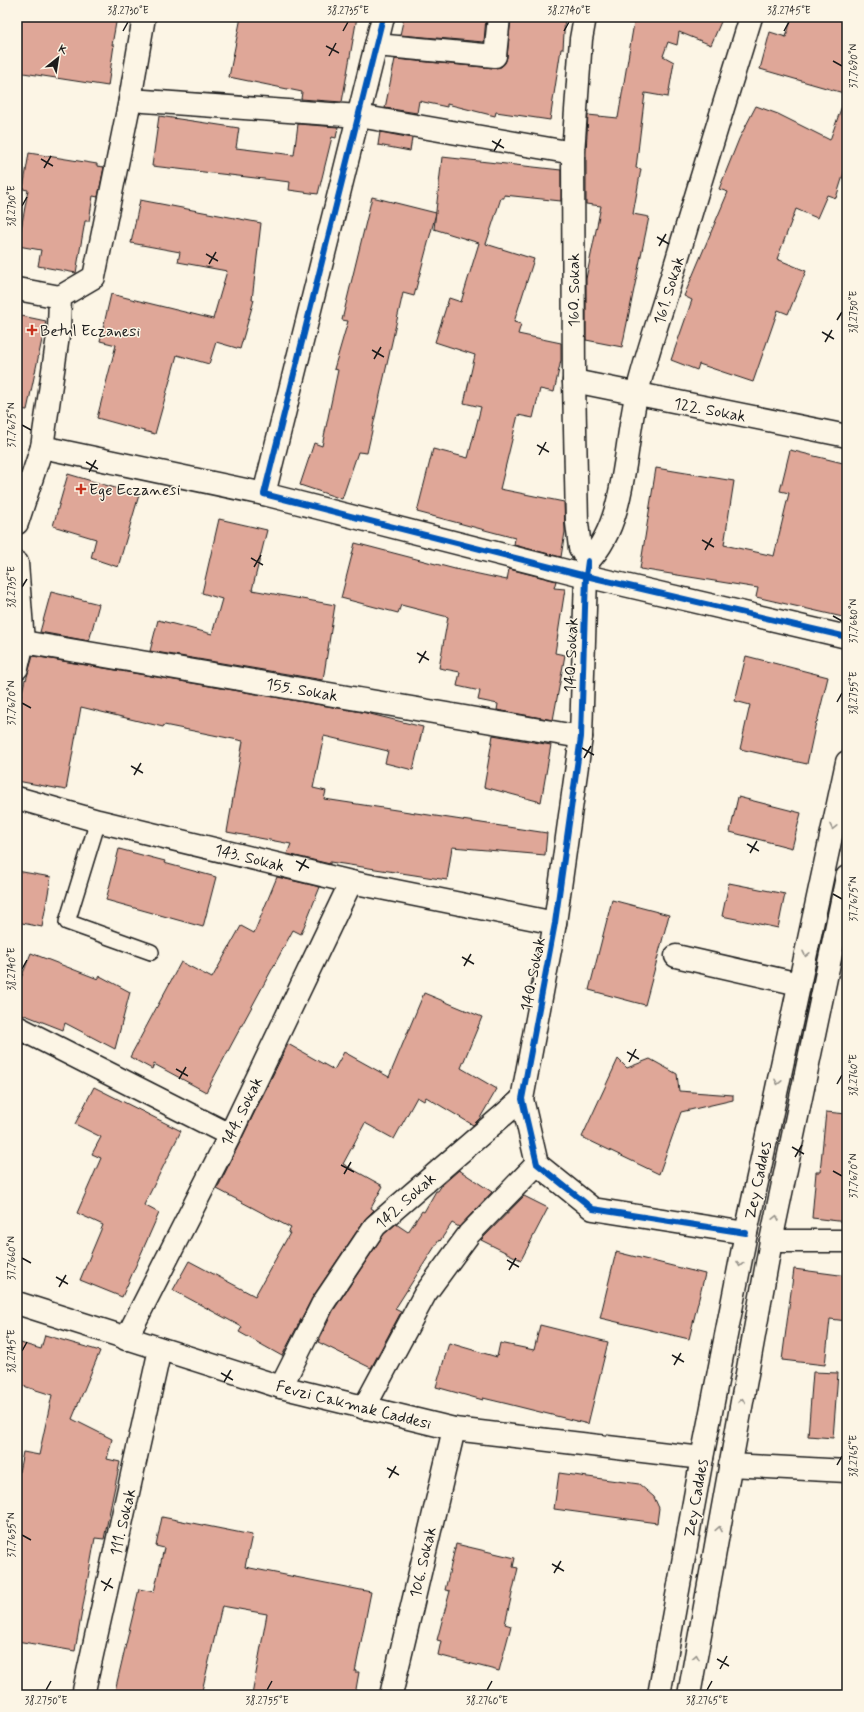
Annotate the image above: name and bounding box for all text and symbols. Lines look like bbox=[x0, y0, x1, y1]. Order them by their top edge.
text: 38.2730°E bbox=[107, 4, 149, 18]
text: 38.2735°E bbox=[327, 4, 369, 18]
text: 38.2740°E bbox=[548, 4, 591, 18]
text: 38.2745°E bbox=[767, 4, 811, 18]
north arrow bbox=[38, 38, 78, 78]
text: K bbox=[56, 42, 70, 58]
text: 37.7690°N bbox=[847, 43, 861, 88]
text: 38.2730°E bbox=[5, 185, 19, 227]
street label: 160. Sokak bbox=[564, 253, 585, 327]
street label: 161. Sokak bbox=[649, 254, 690, 327]
text: 38.2750°E bbox=[847, 291, 861, 333]
place label: Betul Eczanesi bbox=[40, 321, 140, 342]
marker: Betul Eczanesi bbox=[27, 325, 37, 335]
street label: 122. Sokak bbox=[672, 393, 748, 428]
text: 37.7675°N bbox=[5, 402, 19, 448]
place label: Ege Eczanesi bbox=[89, 480, 181, 501]
marker: Ege Eczanesi bbox=[76, 484, 86, 494]
text: 38.2735°E bbox=[5, 566, 19, 608]
text: 37.7680°N bbox=[847, 598, 861, 643]
street label: 140. Sokak bbox=[560, 617, 583, 693]
text: 38.2755°E bbox=[847, 671, 861, 715]
street label: 155. Sokak bbox=[264, 674, 339, 707]
text: 37.7670°N bbox=[5, 680, 19, 725]
one-way arrow bbox=[829, 824, 837, 831]
street label: 143. Sokak bbox=[212, 840, 287, 877]
text: 37.7675°N bbox=[847, 876, 861, 922]
street label: 140. Sokak bbox=[516, 936, 551, 1013]
text: 38.2740°E bbox=[5, 947, 19, 990]
one-way arrow bbox=[802, 951, 810, 958]
text: 38.2760°E bbox=[847, 1054, 861, 1096]
street label: 144. Sokak bbox=[217, 1074, 268, 1150]
one-way arrow bbox=[775, 1078, 783, 1085]
street label: Zey Caddes bbox=[740, 1139, 777, 1221]
text: 37.7670°N bbox=[847, 1153, 861, 1198]
street label: 142. Sokak bbox=[371, 1168, 441, 1234]
one-way arrow bbox=[771, 1215, 780, 1221]
text: 37.7660°N bbox=[5, 1236, 19, 1280]
one-way arrow bbox=[737, 1260, 745, 1267]
text: 38.2745°E bbox=[5, 1329, 19, 1373]
street label: Fevzi Cakmak Caddesi bbox=[274, 1376, 434, 1435]
one-way arrow bbox=[737, 1398, 746, 1404]
text: 38.2765°E bbox=[847, 1435, 861, 1477]
street label: Zey Caddes bbox=[679, 1457, 714, 1539]
street label: 111. Sokak bbox=[106, 1487, 141, 1558]
text: 37.7655°N bbox=[5, 1512, 19, 1558]
street label: 106. Sokak bbox=[405, 1525, 442, 1600]
one-way arrow bbox=[714, 1526, 723, 1532]
one-way arrow bbox=[691, 1653, 700, 1660]
text: 38.2750°E bbox=[25, 1694, 67, 1708]
text: 38.2755°E bbox=[245, 1694, 289, 1708]
text: 38.2760°E bbox=[466, 1694, 508, 1708]
text: 38.2765°E bbox=[686, 1694, 728, 1708]

